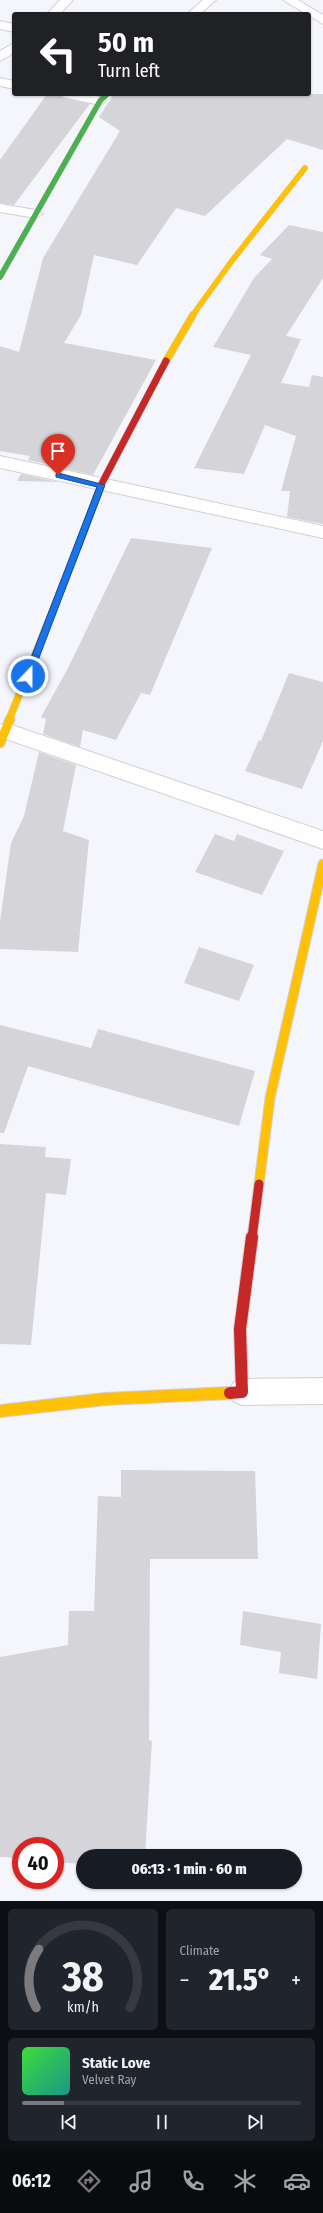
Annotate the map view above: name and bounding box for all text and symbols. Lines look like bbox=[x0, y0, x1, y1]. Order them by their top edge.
text: 50 m bbox=[98, 26, 154, 59]
icon: left bbox=[32, 28, 84, 80]
text: Turn left bbox=[98, 60, 160, 82]
pin bbox=[41, 434, 75, 475]
icon: arrive bbox=[47, 440, 69, 462]
position arrow bbox=[7, 655, 49, 697]
speed limit sign: 40 bbox=[12, 1837, 64, 1889]
text: 06:13 · 1 min · 60 m bbox=[131, 1860, 247, 1878]
text: Climate bbox=[180, 1943, 220, 1958]
text: 38 bbox=[61, 1951, 104, 2001]
text: 21.5° bbox=[209, 1962, 272, 1998]
text: − bbox=[180, 1967, 189, 1994]
text: + bbox=[291, 1967, 301, 1994]
text: km/h bbox=[67, 1998, 99, 2015]
text: Static Love bbox=[82, 2054, 150, 2072]
text: Velvet Ray bbox=[82, 2072, 136, 2087]
icon: previous bbox=[58, 2111, 80, 2133]
icon: pause bbox=[151, 2111, 173, 2133]
icon: next bbox=[244, 2111, 266, 2133]
icon: directions bbox=[75, 2167, 103, 2195]
icon: music bbox=[127, 2167, 155, 2195]
icon: phone bbox=[179, 2167, 207, 2195]
icon: climate bbox=[231, 2167, 259, 2195]
icon: car bbox=[283, 2167, 311, 2195]
text: 06:12 bbox=[12, 2170, 51, 2192]

